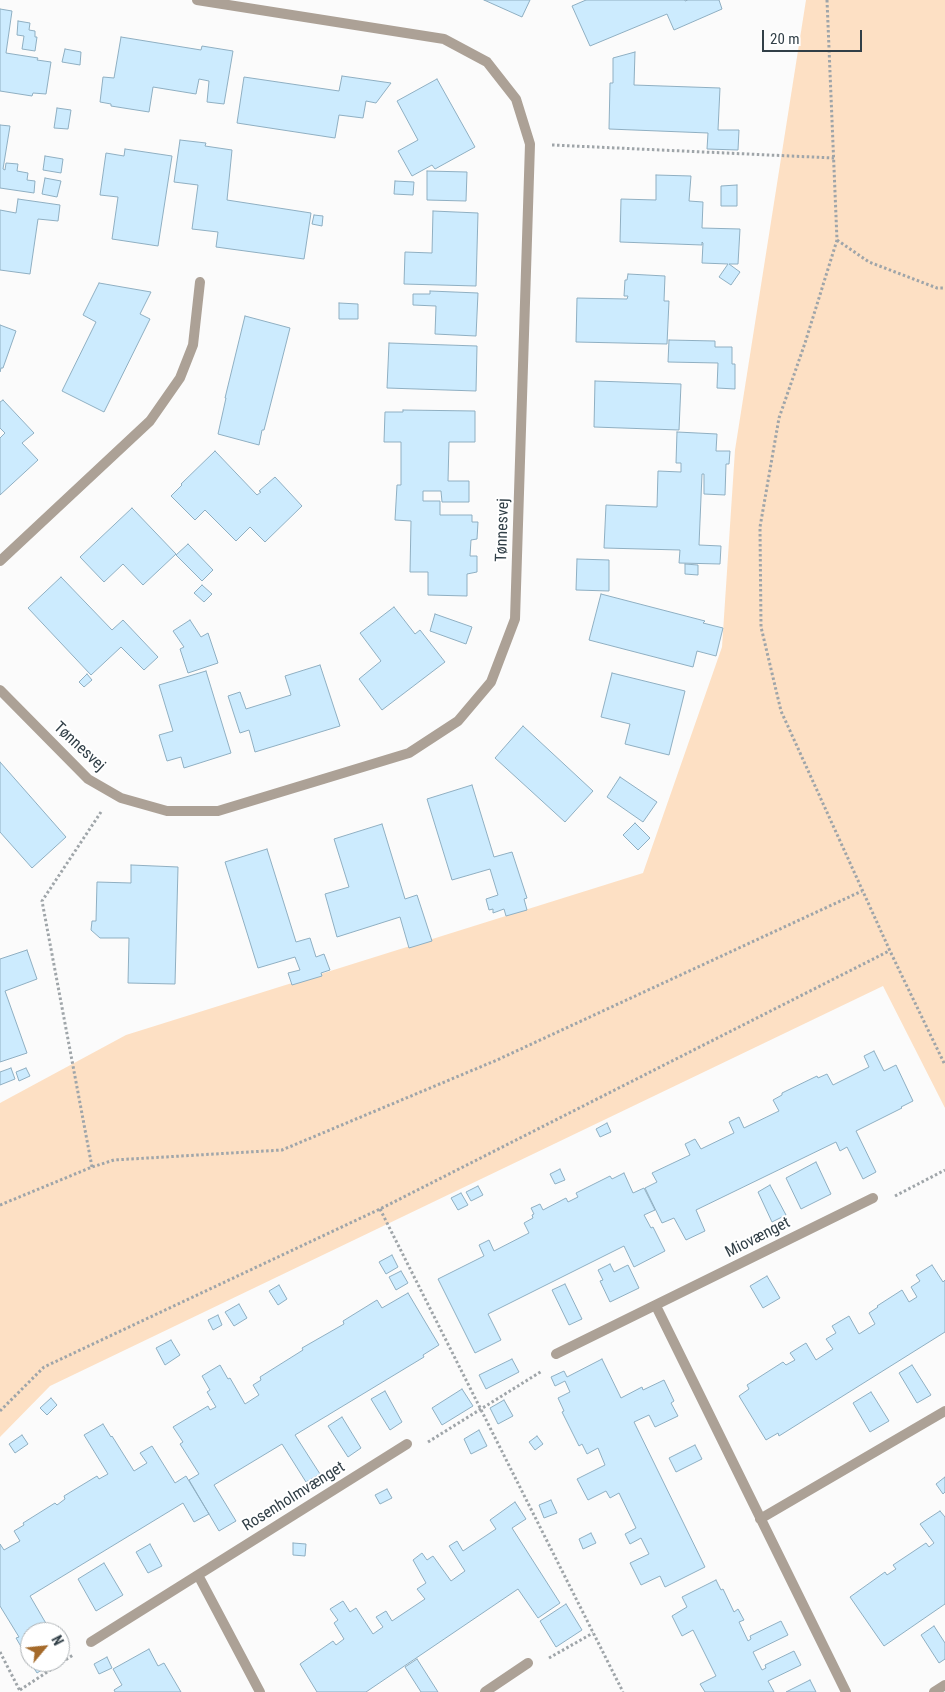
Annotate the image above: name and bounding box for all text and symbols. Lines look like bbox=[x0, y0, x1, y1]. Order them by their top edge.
scale bar bbox=[765, 20, 865, 52]
text: 20 m bbox=[770, 30, 800, 48]
street label: Tønnesvej bbox=[492, 498, 514, 562]
street label: Tønnesvej bbox=[49, 718, 109, 776]
street label: Miovænget bbox=[722, 1214, 794, 1262]
street label: Rosenholmvænget bbox=[239, 1458, 349, 1536]
north arrow bbox=[20, 1622, 70, 1672]
text: N bbox=[48, 1633, 66, 1648]

